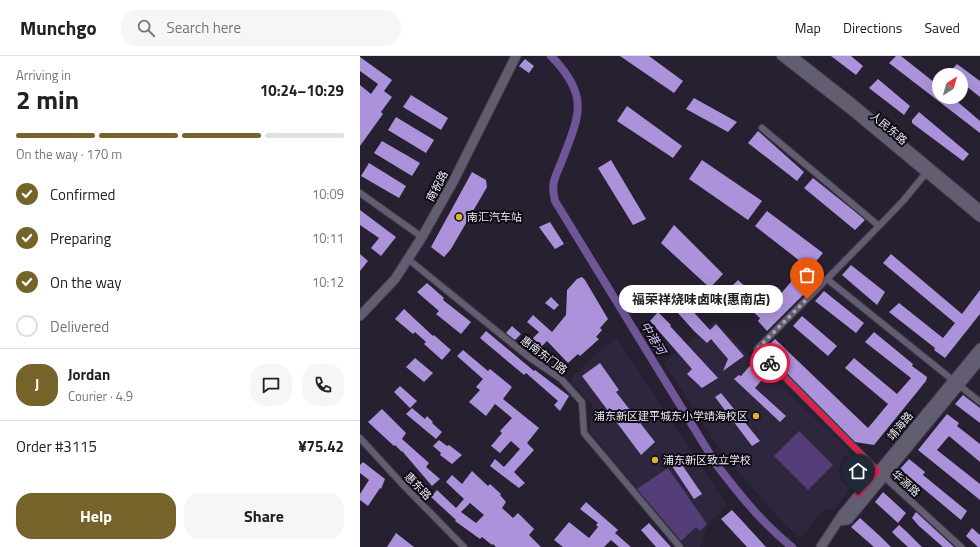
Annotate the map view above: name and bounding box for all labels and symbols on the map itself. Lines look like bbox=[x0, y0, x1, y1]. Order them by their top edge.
north arrow bbox=[932, 68, 968, 104]
street label: 人民东路 bbox=[867, 108, 911, 148]
street label: 南祝路 bbox=[422, 168, 452, 204]
place label: 南汇汽车站 bbox=[467, 209, 522, 225]
marker: 南汇汽车站 bbox=[454, 212, 464, 222]
pin bbox=[790, 258, 824, 299]
callout: 福荣祥烧味卤味(惠南店) bbox=[619, 285, 783, 313]
water label: 中港河 bbox=[636, 317, 672, 360]
street label: 惠南东门路 bbox=[517, 332, 571, 378]
courier bbox=[750, 343, 790, 383]
place label: 浦东新区建平城东小学靖海校区 bbox=[594, 408, 748, 424]
street label: 靖海路 bbox=[883, 408, 917, 444]
marker: 浦东新区建平城东小学靖海校区 bbox=[751, 411, 761, 421]
place label: 浦东新区致立学校 bbox=[663, 452, 751, 468]
pin bbox=[841, 454, 875, 495]
marker: 浦东新区致立学校 bbox=[650, 455, 660, 465]
street label: 华源路 bbox=[888, 466, 924, 500]
street label: 惠东路 bbox=[401, 469, 435, 503]

